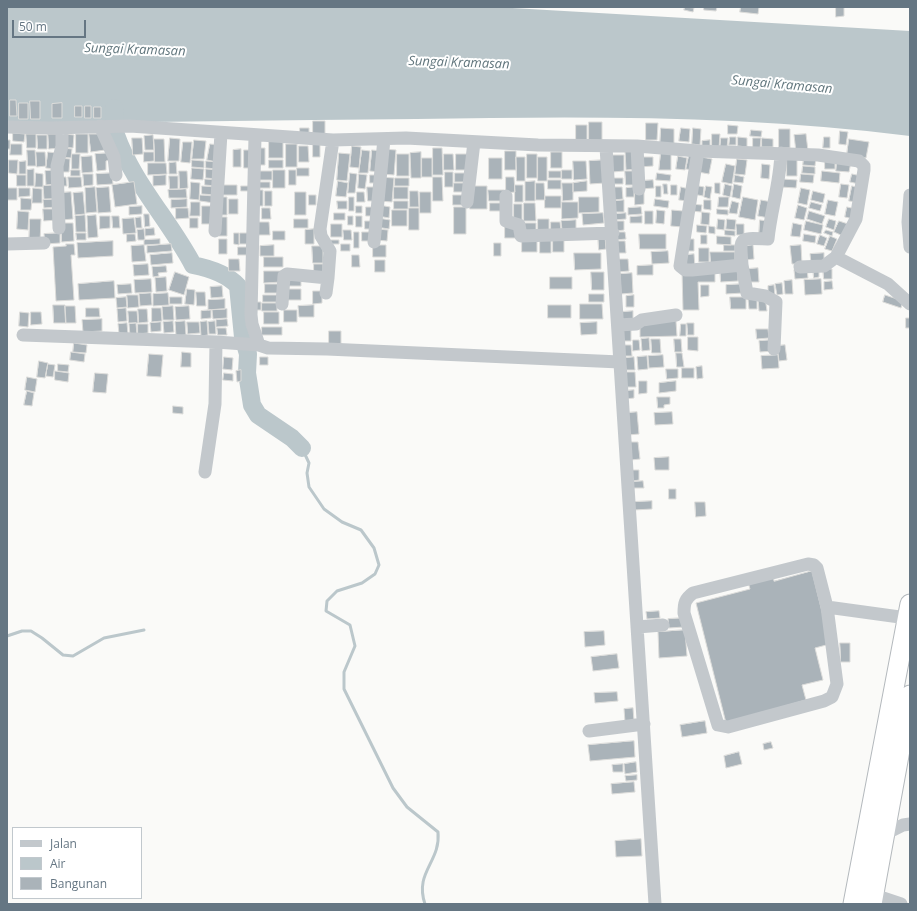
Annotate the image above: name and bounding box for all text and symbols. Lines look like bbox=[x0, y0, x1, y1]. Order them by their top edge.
scale bar bbox=[14, 12, 88, 38]
text: 50 m bbox=[19, 18, 47, 35]
water label: Sungai Kramasan bbox=[84, 40, 186, 60]
water label: Sungai Kramasan bbox=[408, 53, 510, 73]
water label: Sungai Kramasan bbox=[731, 73, 833, 97]
legend bbox=[12, 827, 142, 899]
text: Jalan bbox=[50, 835, 77, 852]
text: Air bbox=[50, 855, 66, 872]
text: Bangunan bbox=[50, 875, 107, 892]

